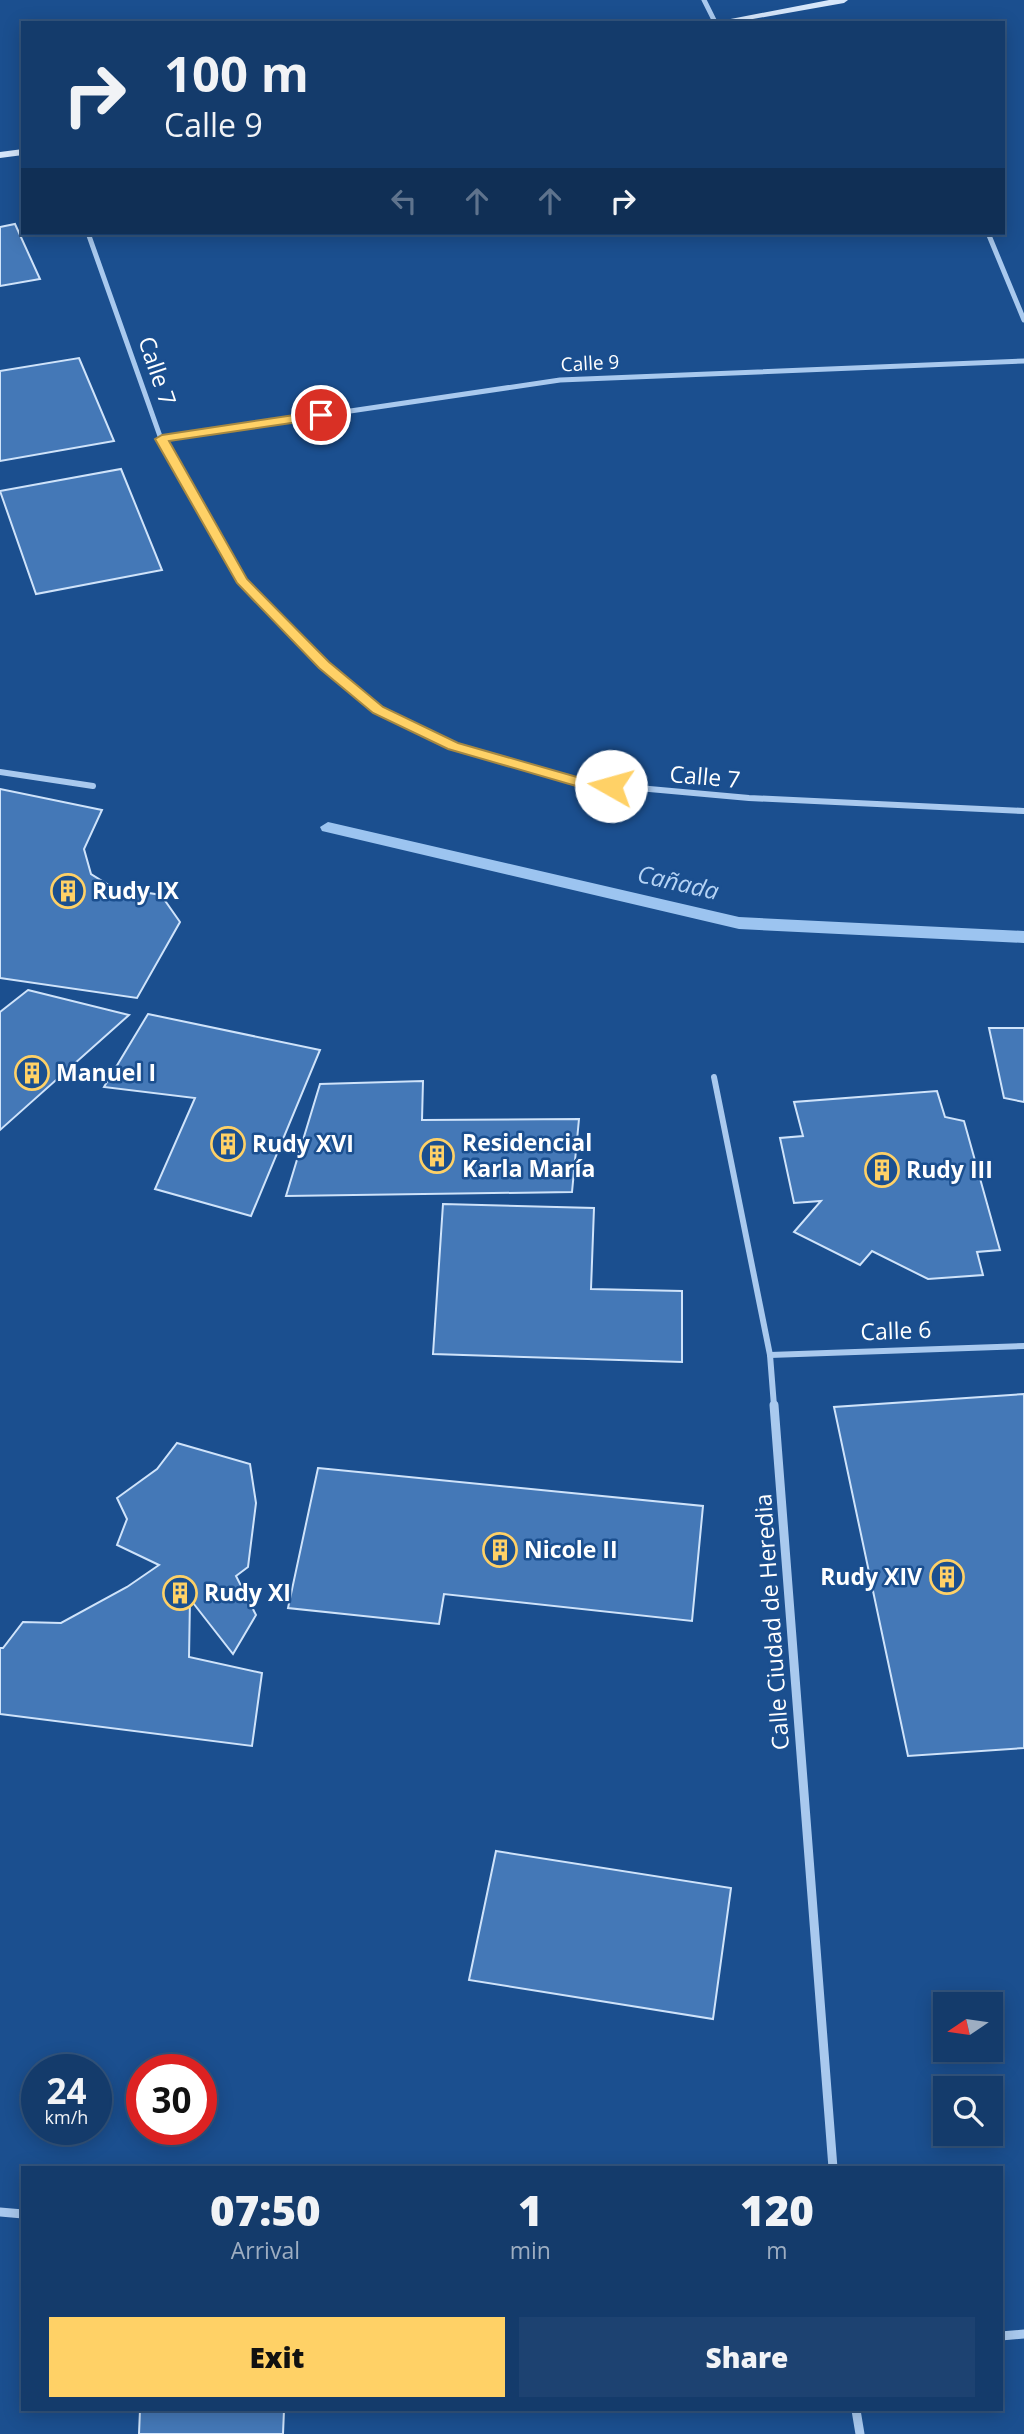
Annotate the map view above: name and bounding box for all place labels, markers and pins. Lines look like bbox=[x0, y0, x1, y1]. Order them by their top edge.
pin bbox=[291, 385, 351, 445]
building icon: Rudy IX bbox=[49, 872, 87, 910]
place label: Rudy IX bbox=[92, 874, 180, 906]
building icon: Manuel I bbox=[13, 1054, 51, 1092]
place label: Manuel I bbox=[56, 1056, 156, 1088]
building icon: Rudy XVI bbox=[209, 1125, 247, 1163]
place label: Residencial Karla María bbox=[462, 1126, 595, 1184]
place label: Rudy XVI bbox=[252, 1127, 354, 1159]
building icon: Residencial Karla María bbox=[418, 1137, 456, 1175]
building icon: Rudy III bbox=[863, 1151, 901, 1189]
place label: Rudy III bbox=[906, 1153, 993, 1185]
building icon: Nicole II bbox=[481, 1531, 519, 1569]
place label: Nicole II bbox=[524, 1533, 618, 1565]
building icon: Rudy XIV bbox=[928, 1558, 966, 1596]
place label: Rudy XIV bbox=[820, 1560, 922, 1592]
building icon: Rudy XI bbox=[161, 1574, 199, 1612]
place label: Rudy XI bbox=[204, 1576, 291, 1608]

